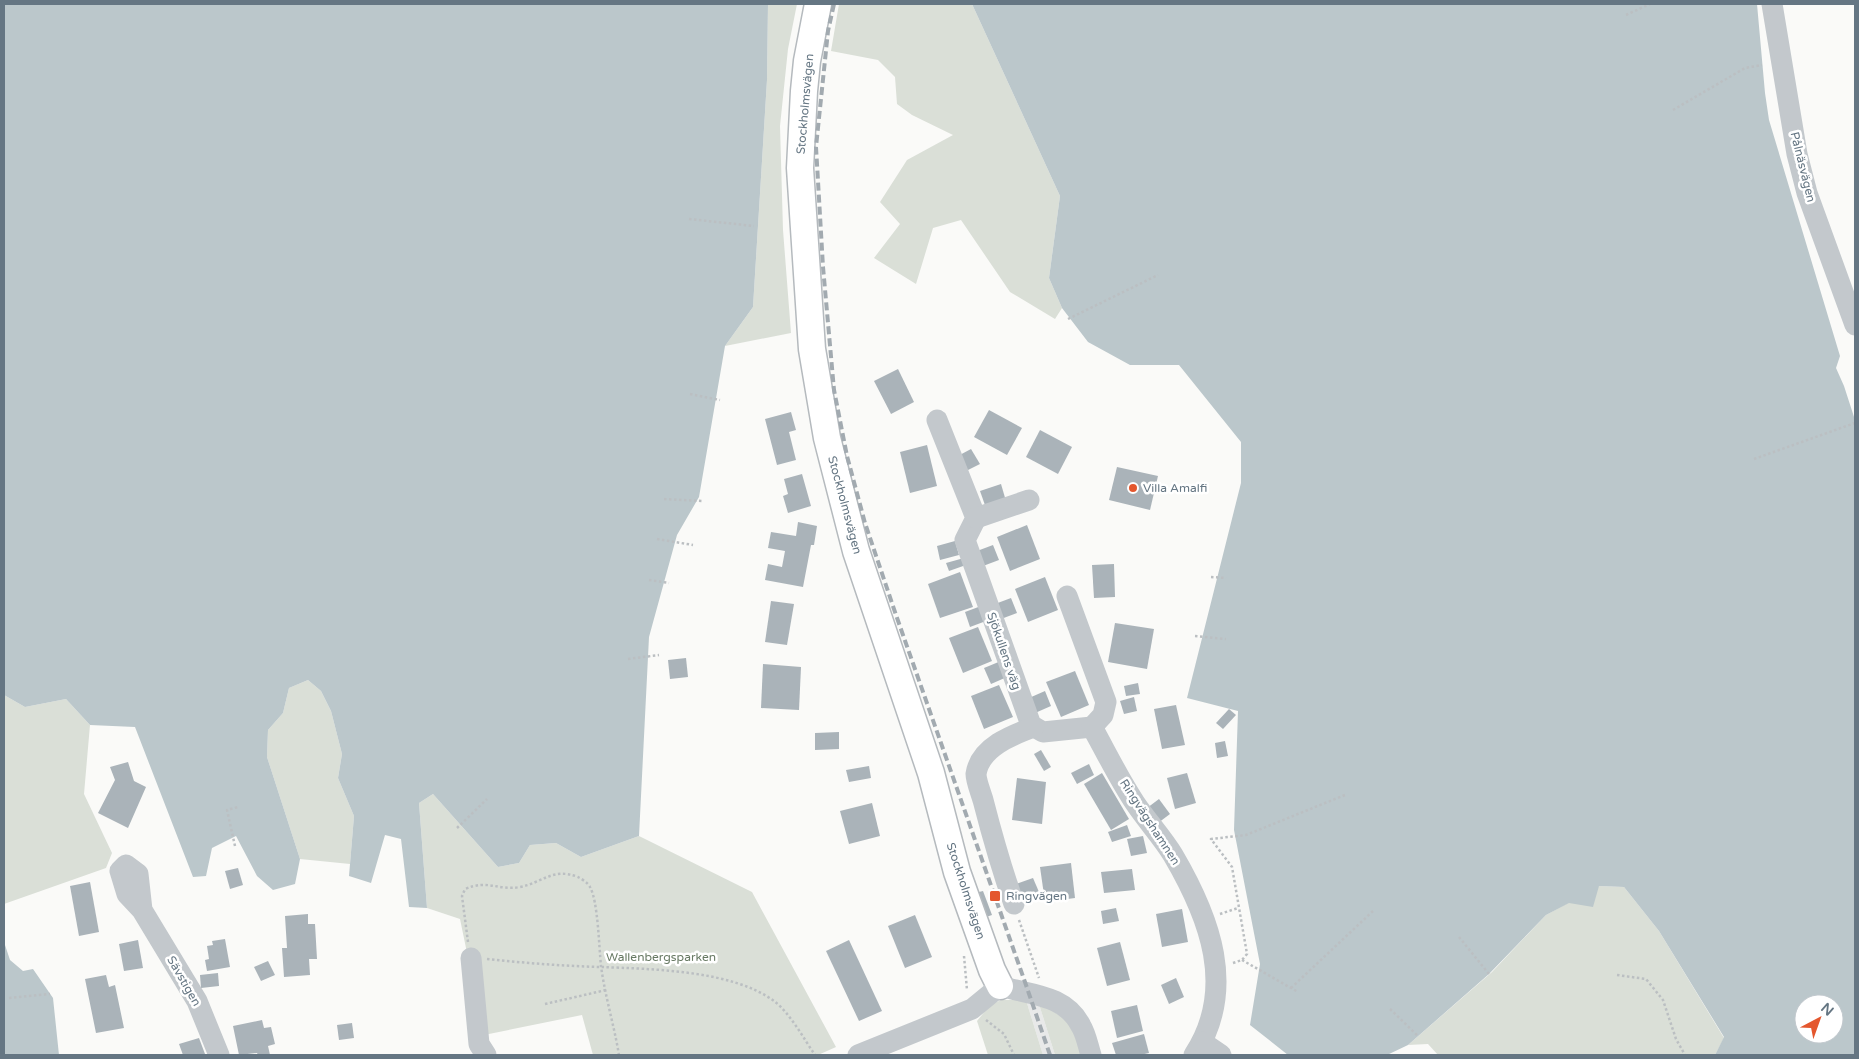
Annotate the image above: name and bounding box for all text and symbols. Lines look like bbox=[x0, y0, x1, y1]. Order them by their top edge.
street label: Stockholmsvägen bbox=[794, 53, 816, 155]
street label: Pålnäsvägen bbox=[1788, 130, 1818, 204]
street label: Stockholmsvägen bbox=[825, 454, 865, 556]
place label: Villa Amalfi bbox=[1143, 481, 1207, 495]
marker: Villa Amalfi bbox=[1127, 482, 1139, 494]
street label: Sjökullens väg bbox=[984, 610, 1024, 692]
street label: Ringvägshamnen bbox=[1117, 777, 1183, 867]
street label: Stockholmsvägen bbox=[944, 841, 988, 941]
marker: Ringvägen bbox=[988, 889, 1002, 903]
place label: Ringvägen bbox=[1006, 889, 1067, 903]
park label: Wallenbergsparken bbox=[606, 950, 716, 964]
street label: Sävstigen bbox=[164, 954, 204, 1008]
north arrow bbox=[1794, 994, 1844, 1044]
text: N bbox=[1817, 999, 1837, 1020]

